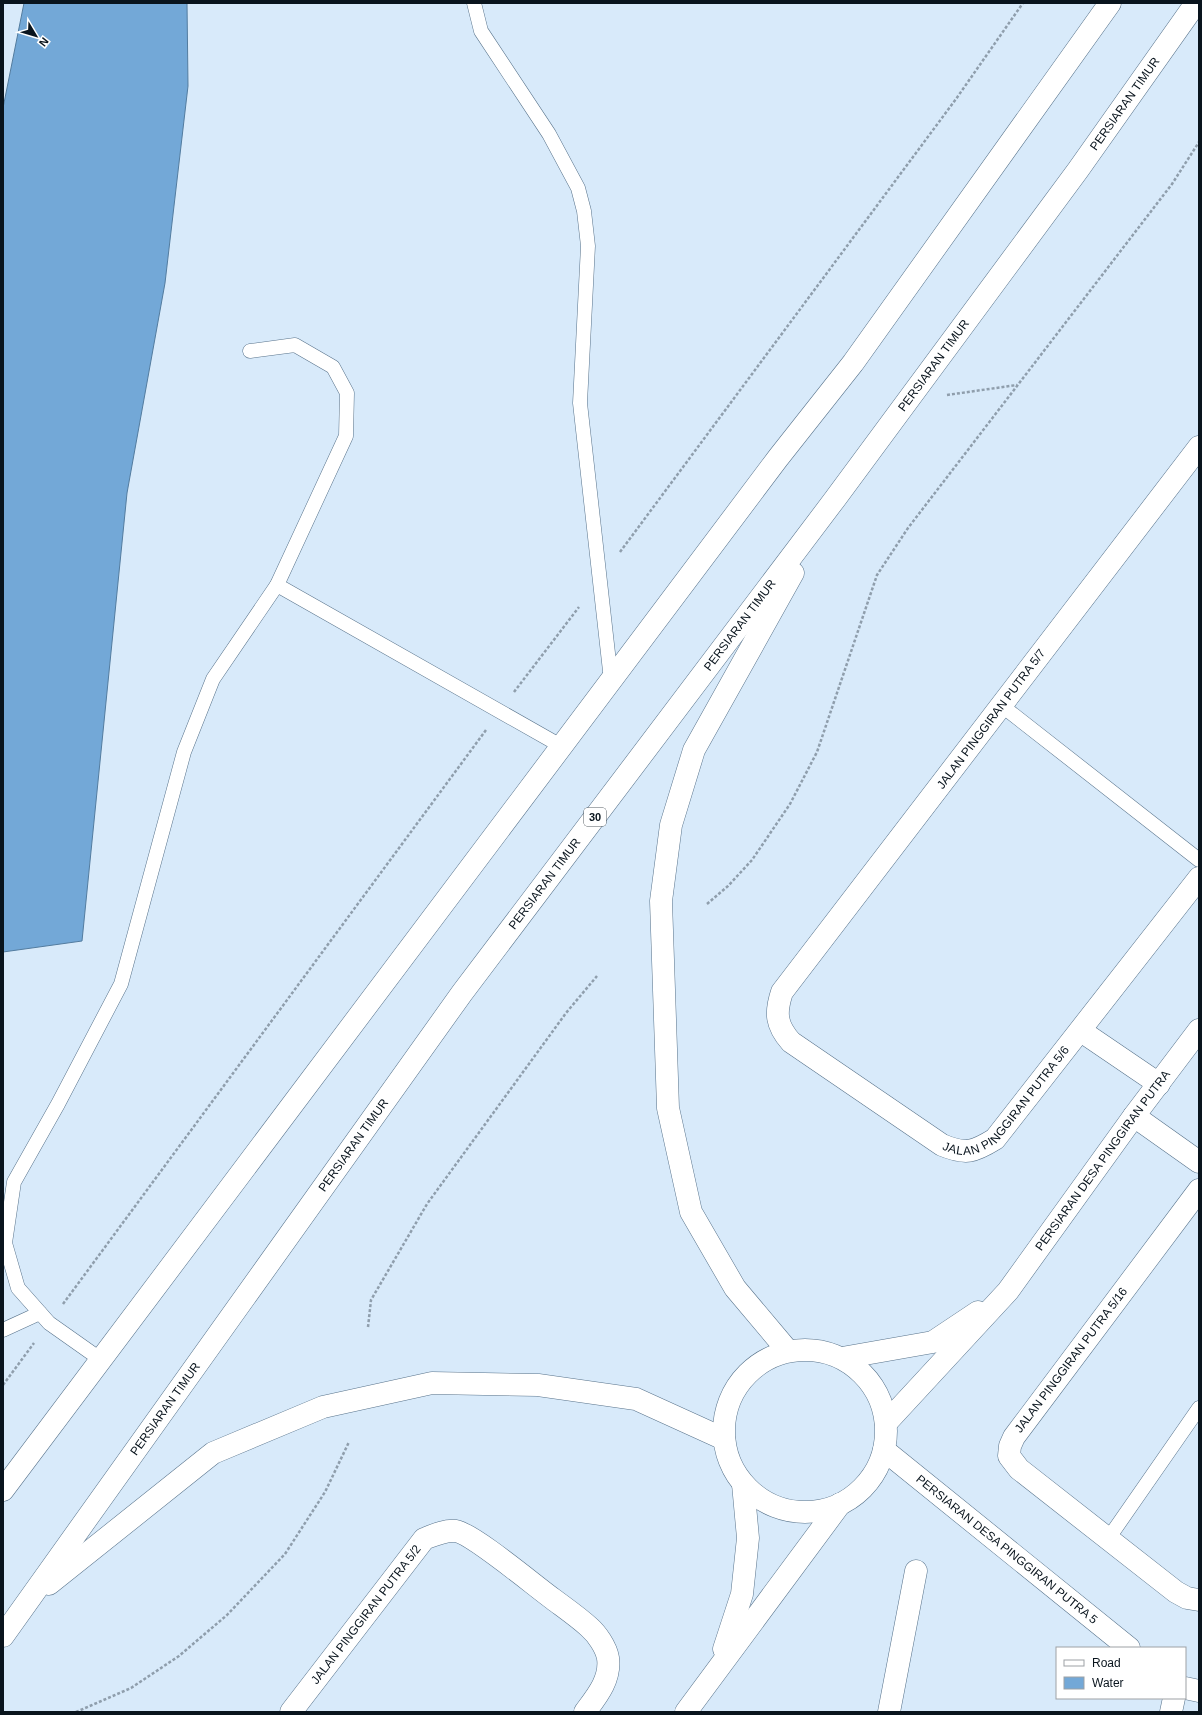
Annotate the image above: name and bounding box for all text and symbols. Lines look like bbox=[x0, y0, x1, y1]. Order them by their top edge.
north arrow bbox=[16, 16, 56, 56]
text: N bbox=[37, 35, 51, 49]
street label: PERSIARAN TIMUR bbox=[1087, 54, 1163, 153]
street label: PERSIARAN TIMUR bbox=[895, 317, 972, 414]
street label: PERSIARAN TIMUR bbox=[701, 577, 779, 673]
street label: JALAN PINGGIRAN PUTRA 5/7 bbox=[934, 646, 1048, 792]
road number: 30 bbox=[584, 808, 606, 826]
street label: PERSIARAN TIMUR bbox=[506, 835, 584, 932]
street label: JALAN PINGGIRAN PUTRA 5/6 bbox=[941, 1043, 1072, 1158]
street label: PERSIARAN DESA PINGGIRAN PUTRA bbox=[1032, 1068, 1173, 1253]
street label: PERSIARAN TIMUR bbox=[316, 1096, 391, 1194]
street label: JALAN PINGGIRAN PUTRA 5/16 bbox=[1012, 1284, 1130, 1435]
street label: PERSIARAN TIMUR bbox=[127, 1360, 203, 1458]
street label: PERSIARAN DESA PINGGIRAN PUTRA 5 bbox=[913, 1472, 1101, 1627]
street label: JALAN PINGGIRAN PUTRA 5/2 bbox=[308, 1542, 424, 1687]
legend bbox=[1056, 1647, 1186, 1699]
text: Road bbox=[1092, 1656, 1121, 1670]
text: Water bbox=[1092, 1676, 1124, 1690]

